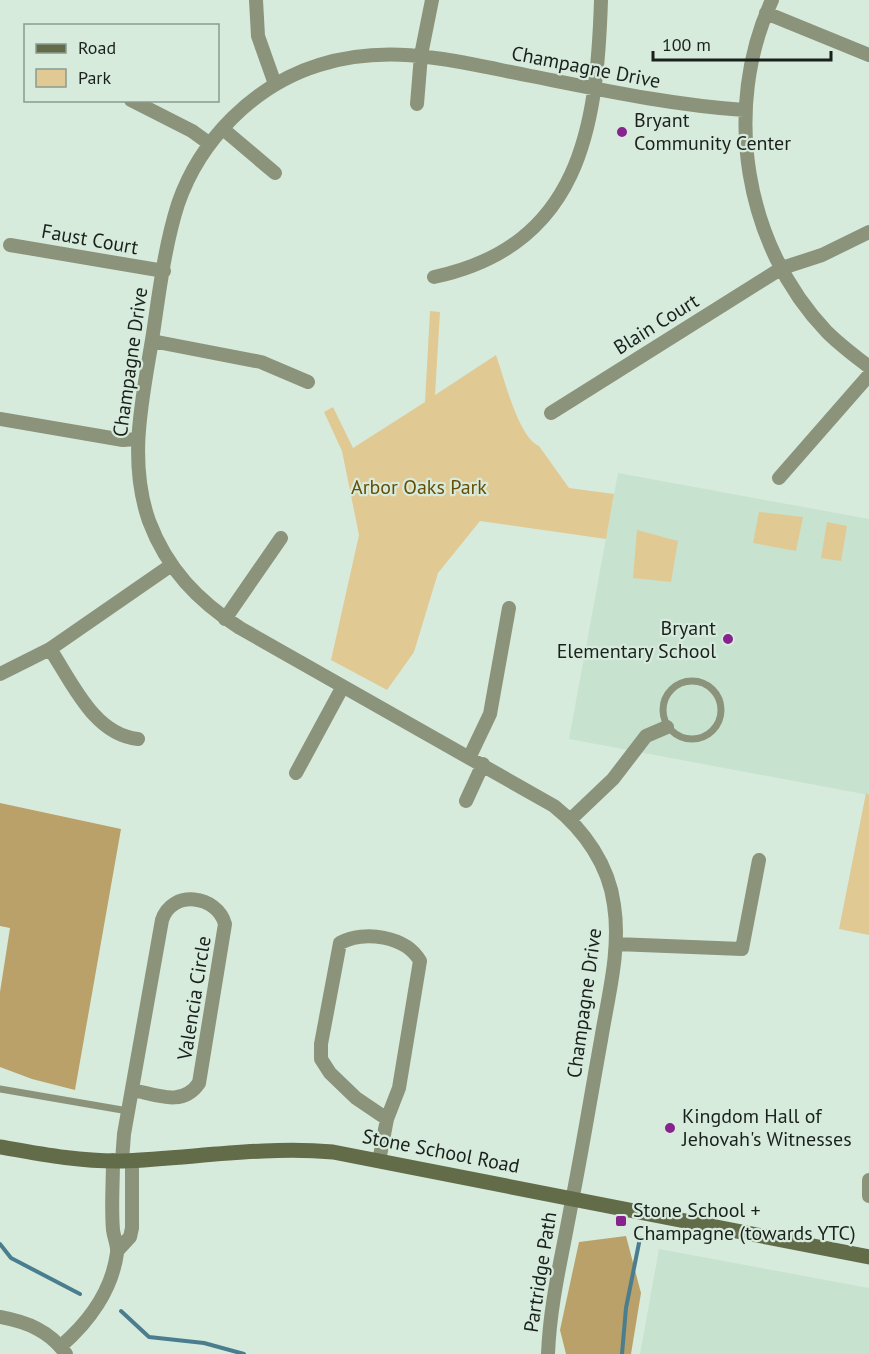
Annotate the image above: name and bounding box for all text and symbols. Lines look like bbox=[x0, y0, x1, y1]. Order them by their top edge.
legend bbox=[24, 24, 219, 102]
scale bar bbox=[653, 24, 832, 62]
text: 100 m bbox=[662, 33, 711, 56]
text: Road bbox=[78, 36, 116, 59]
street label: Champagne Drive bbox=[509, 40, 663, 94]
text: Park bbox=[78, 66, 111, 89]
place label: Bryant Community Center bbox=[634, 107, 791, 156]
marker: Bryant Community Center bbox=[615, 125, 629, 139]
street label: Faust Court bbox=[39, 218, 141, 260]
street label: Champagne Drive bbox=[107, 285, 153, 439]
street label: Blain Court bbox=[609, 288, 704, 360]
park label: Arbor Oaks Park bbox=[351, 474, 487, 500]
place label: Bryant Elementary School bbox=[557, 615, 716, 664]
marker: Bryant Elementary School bbox=[721, 632, 735, 646]
street label: Champagne Drive bbox=[561, 926, 607, 1080]
street label: Valencia Circle bbox=[171, 934, 217, 1063]
place label: Kingdom Hall of Jehovah's Witnesses bbox=[681, 1103, 852, 1152]
marker: Kingdom Hall of Jehovah's Witnesses bbox=[663, 1121, 677, 1135]
street label: Stone School Road bbox=[360, 1123, 522, 1179]
place label: Stone School + Champagne (towards YTC) bbox=[633, 1197, 856, 1246]
street label: Partridge Path bbox=[518, 1210, 562, 1334]
marker: Stone School + Champagne (towards YTC) bbox=[614, 1214, 628, 1228]

